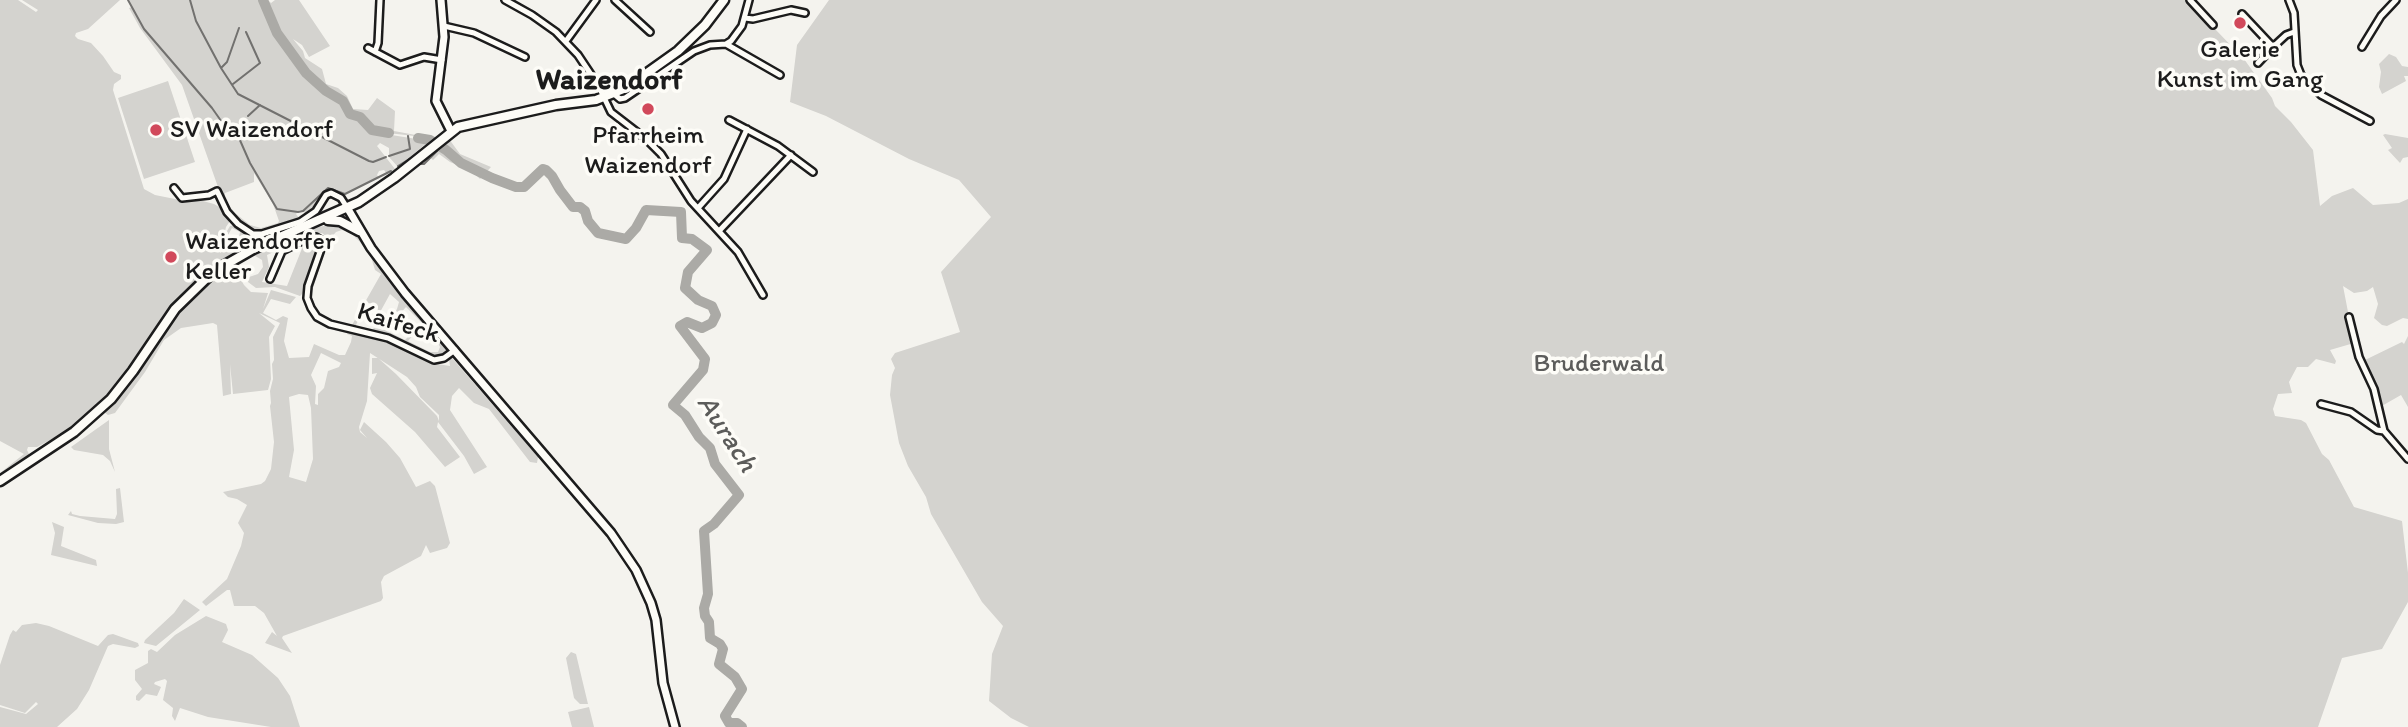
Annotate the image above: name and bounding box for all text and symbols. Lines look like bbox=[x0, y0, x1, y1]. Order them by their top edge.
marker: Galerie Kunst im Gang bbox=[2232, 15, 2248, 31]
place label: Galerie Kunst im Gang bbox=[2157, 34, 2323, 96]
district label: Waizendorf bbox=[535, 63, 683, 99]
marker: Pfarrheim Waizendorf bbox=[640, 101, 656, 117]
place label: SV Waizendorf bbox=[170, 114, 333, 146]
place label: Pfarrheim Waizendorf bbox=[584, 120, 712, 182]
marker: SV Waizendorf bbox=[148, 122, 164, 138]
place label: Waizendorfer Keller bbox=[185, 226, 335, 288]
marker: Waizendorfer Keller bbox=[163, 249, 179, 265]
street label: Kaifeck bbox=[353, 297, 443, 351]
park label: Bruderwald bbox=[1534, 348, 1664, 380]
water label: Aurach bbox=[689, 389, 763, 479]

